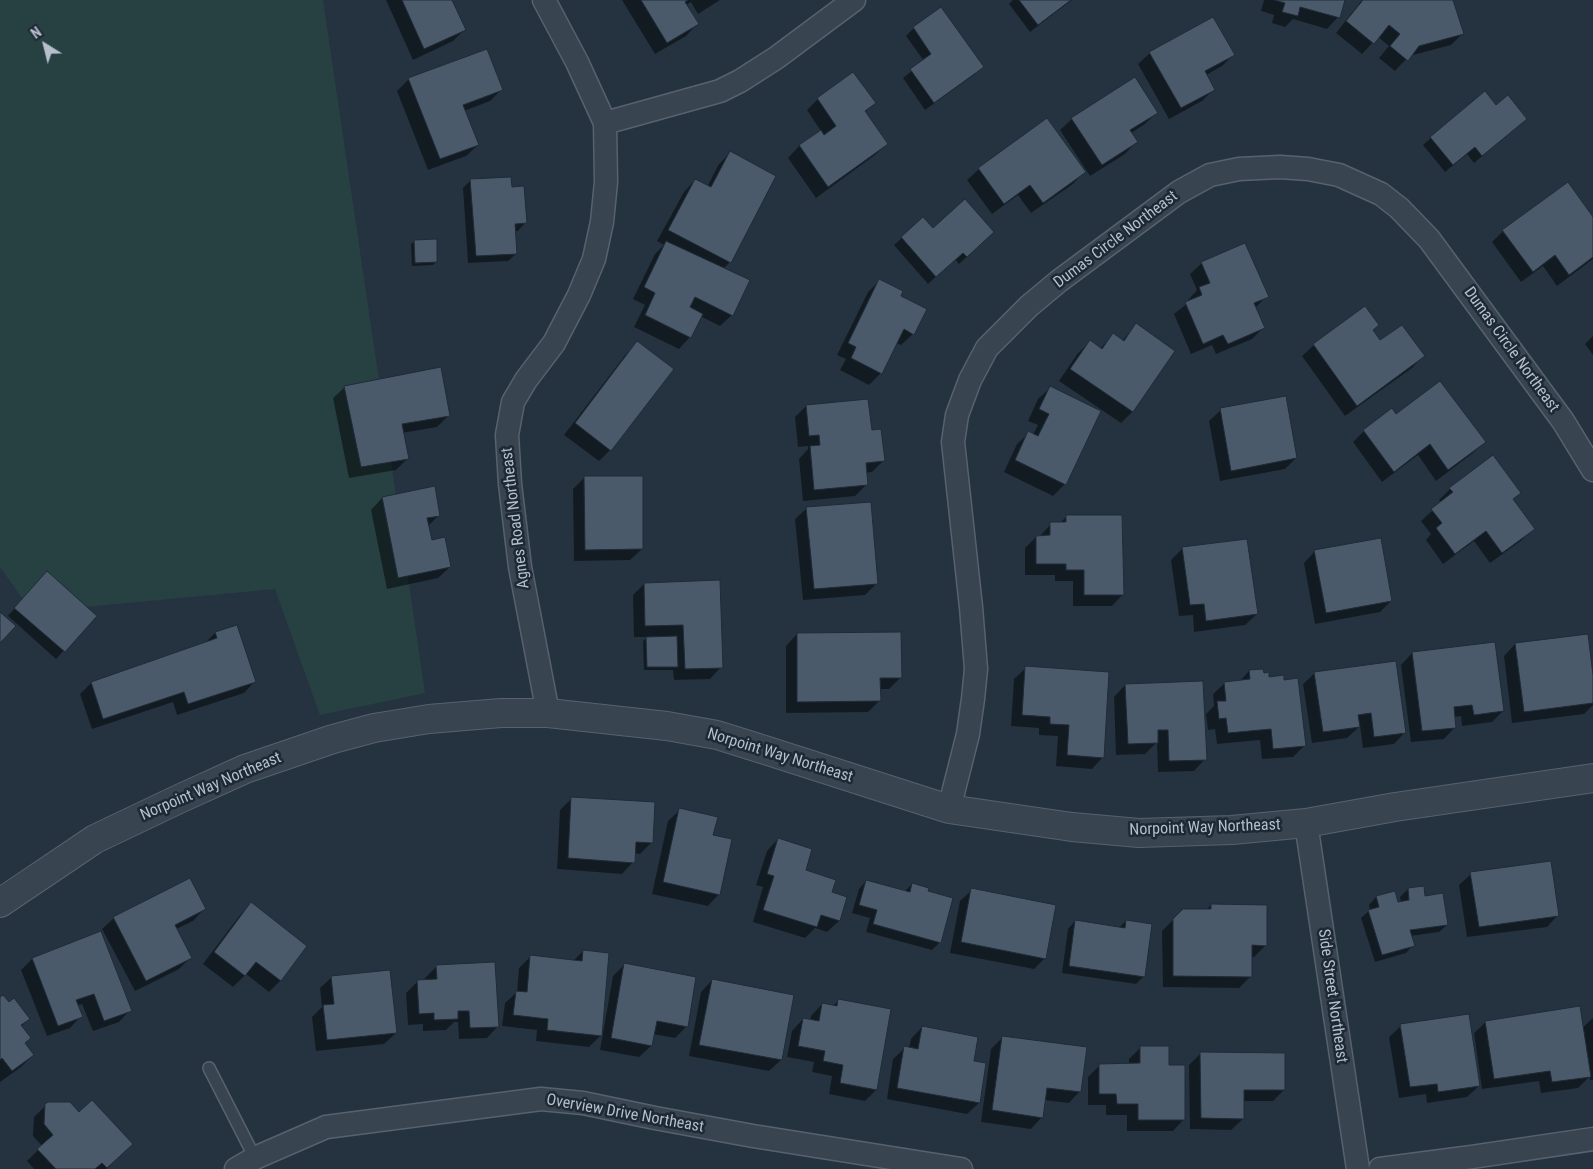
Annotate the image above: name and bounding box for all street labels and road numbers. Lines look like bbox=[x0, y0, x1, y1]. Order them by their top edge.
street label: Dumas Circle Northeast bbox=[1050, 187, 1182, 293]
street label: Dumas Circle Northeast bbox=[1459, 284, 1563, 416]
street label: Agnes Road Northeast bbox=[498, 446, 534, 590]
street label: Norpoint Way Northeast bbox=[705, 725, 855, 787]
street label: Norpoint Way Northeast bbox=[138, 749, 284, 825]
street label: Norpoint Way Northeast bbox=[1129, 816, 1281, 840]
street label: Side Street Northeast bbox=[1313, 928, 1351, 1064]
street label: Overview Drive Northeast bbox=[545, 1091, 705, 1137]

